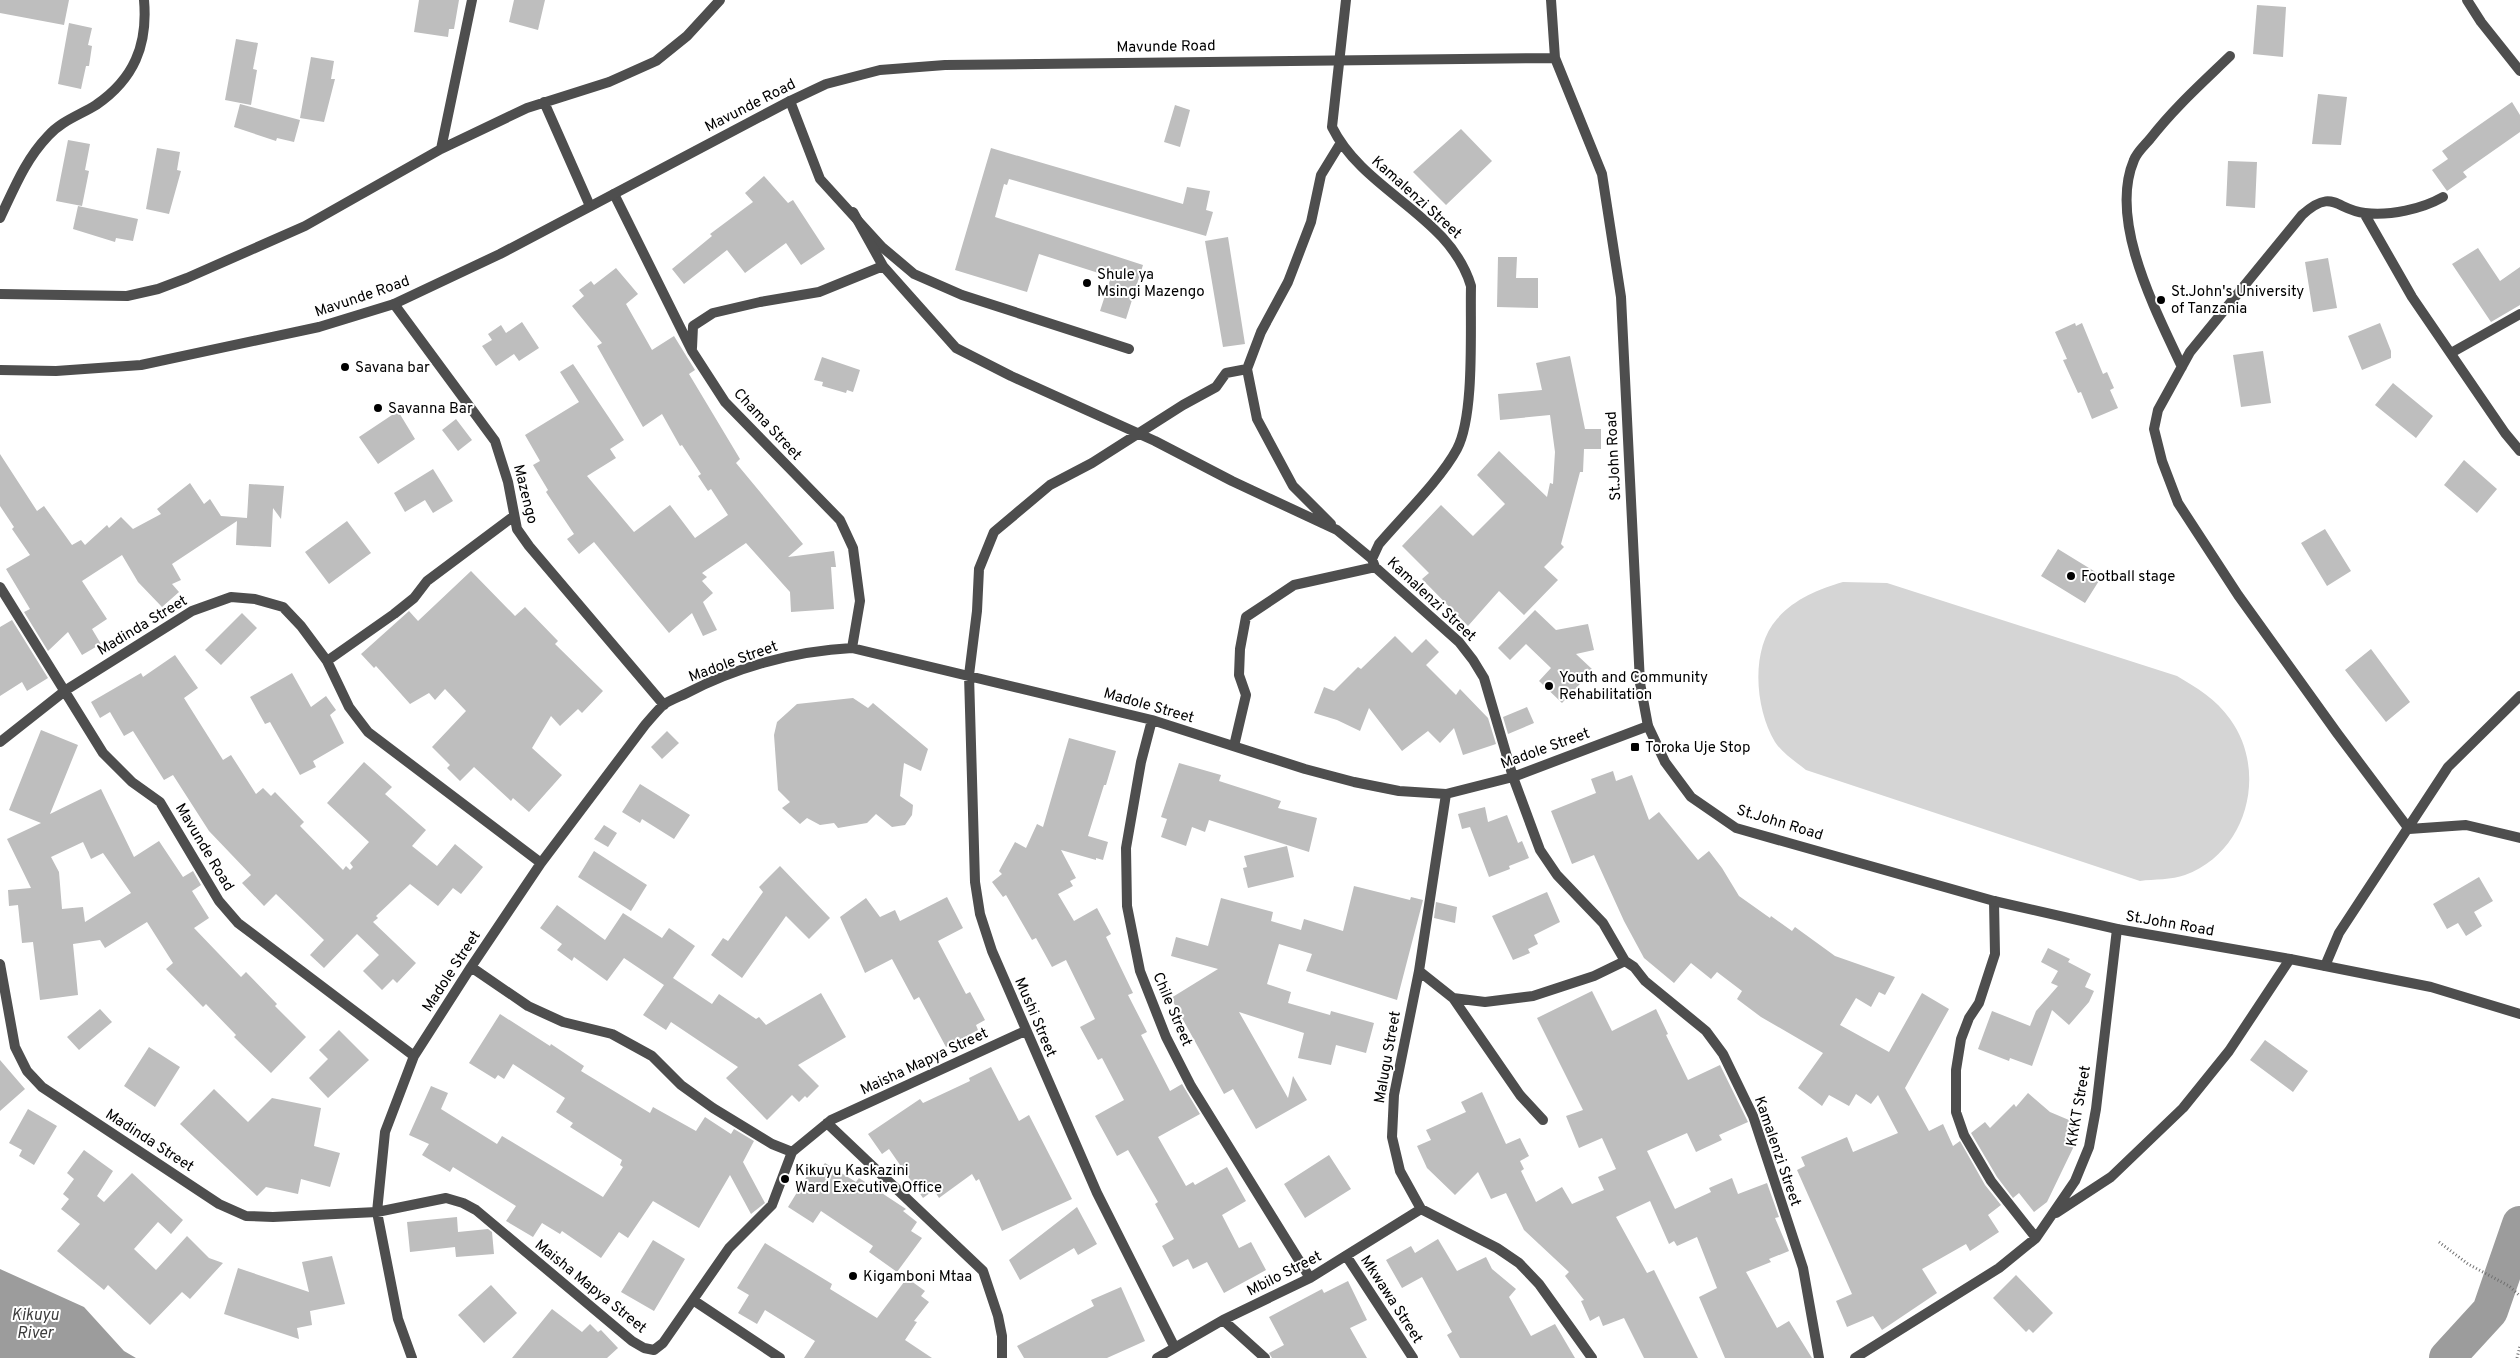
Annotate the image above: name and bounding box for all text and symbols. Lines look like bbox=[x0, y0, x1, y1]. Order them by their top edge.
street label: Mavunde Road bbox=[1116, 37, 1216, 58]
street label: Mavunde Road bbox=[702, 75, 799, 137]
street label: Kamalenzi Street bbox=[1367, 153, 1465, 244]
place label: Shule ya Msingi Mazengo bbox=[1097, 266, 1205, 302]
street label: Mavunde Road bbox=[313, 272, 412, 323]
marker: Shule ya Msingi Mazengo bbox=[1081, 277, 1093, 289]
place label: St.John's University of Tanzania bbox=[2171, 283, 2304, 319]
marker: St.John's University of Tanzania bbox=[2155, 294, 2167, 306]
place label: Savana bar bbox=[355, 359, 430, 378]
marker: Savana bar bbox=[339, 361, 351, 373]
street label: Chama Street bbox=[729, 385, 805, 465]
place label: Savanna Bar bbox=[388, 400, 473, 419]
marker: Savanna Bar bbox=[372, 402, 384, 414]
street label: St.John Road bbox=[1603, 411, 1626, 501]
street label: Mazengo bbox=[508, 463, 541, 526]
street label: Kamalenzi Street bbox=[1382, 554, 1480, 646]
place label: Football stage bbox=[2081, 568, 2175, 587]
marker: Football stage bbox=[2065, 570, 2077, 582]
street label: Madinda Street bbox=[94, 592, 191, 661]
street label: Madole Street bbox=[686, 638, 781, 687]
place label: Youth and Community Rehabilitation bbox=[1559, 669, 1708, 705]
marker: Youth and Community Rehabilitation bbox=[1543, 680, 1555, 692]
street label: Madole Street bbox=[1101, 684, 1196, 728]
street label: Madole Street bbox=[1498, 725, 1593, 774]
place label: Toroka Uje Stop bbox=[1645, 739, 1750, 758]
marker: Toroka Uje Stop bbox=[1629, 741, 1641, 753]
street label: Mavunde Road bbox=[170, 800, 237, 895]
street label: St.John Road bbox=[1734, 801, 1825, 846]
street label: St.John Road bbox=[2124, 907, 2215, 942]
street label: Madole Street bbox=[419, 927, 486, 1016]
street label: Chile Street bbox=[1147, 970, 1196, 1050]
street label: Mushi Street bbox=[1009, 975, 1060, 1060]
street label: Malugu Street bbox=[1371, 1010, 1406, 1105]
street label: Maisha Mapya Street bbox=[858, 1024, 992, 1100]
street label: KKKT Street bbox=[2063, 1064, 2096, 1148]
street label: Kamalenzi Street bbox=[1749, 1094, 1804, 1209]
street label: Madinda Street bbox=[101, 1106, 197, 1177]
place label: Kikuyu Kaskazini Ward Executive Office bbox=[795, 1162, 942, 1198]
marker: Kikuyu Kaskazini Ward Executive Office bbox=[779, 1173, 791, 1185]
street label: Maisha Mapya Street bbox=[530, 1236, 650, 1338]
street label: Mbilo Street bbox=[1244, 1247, 1325, 1301]
street label: Mkwawa Street bbox=[1355, 1252, 1426, 1348]
place label: Kigamboni Mtaa bbox=[863, 1268, 972, 1287]
marker: Kigamboni Mtaa bbox=[847, 1270, 859, 1282]
water label: Kikuyu River bbox=[11, 1306, 59, 1344]

